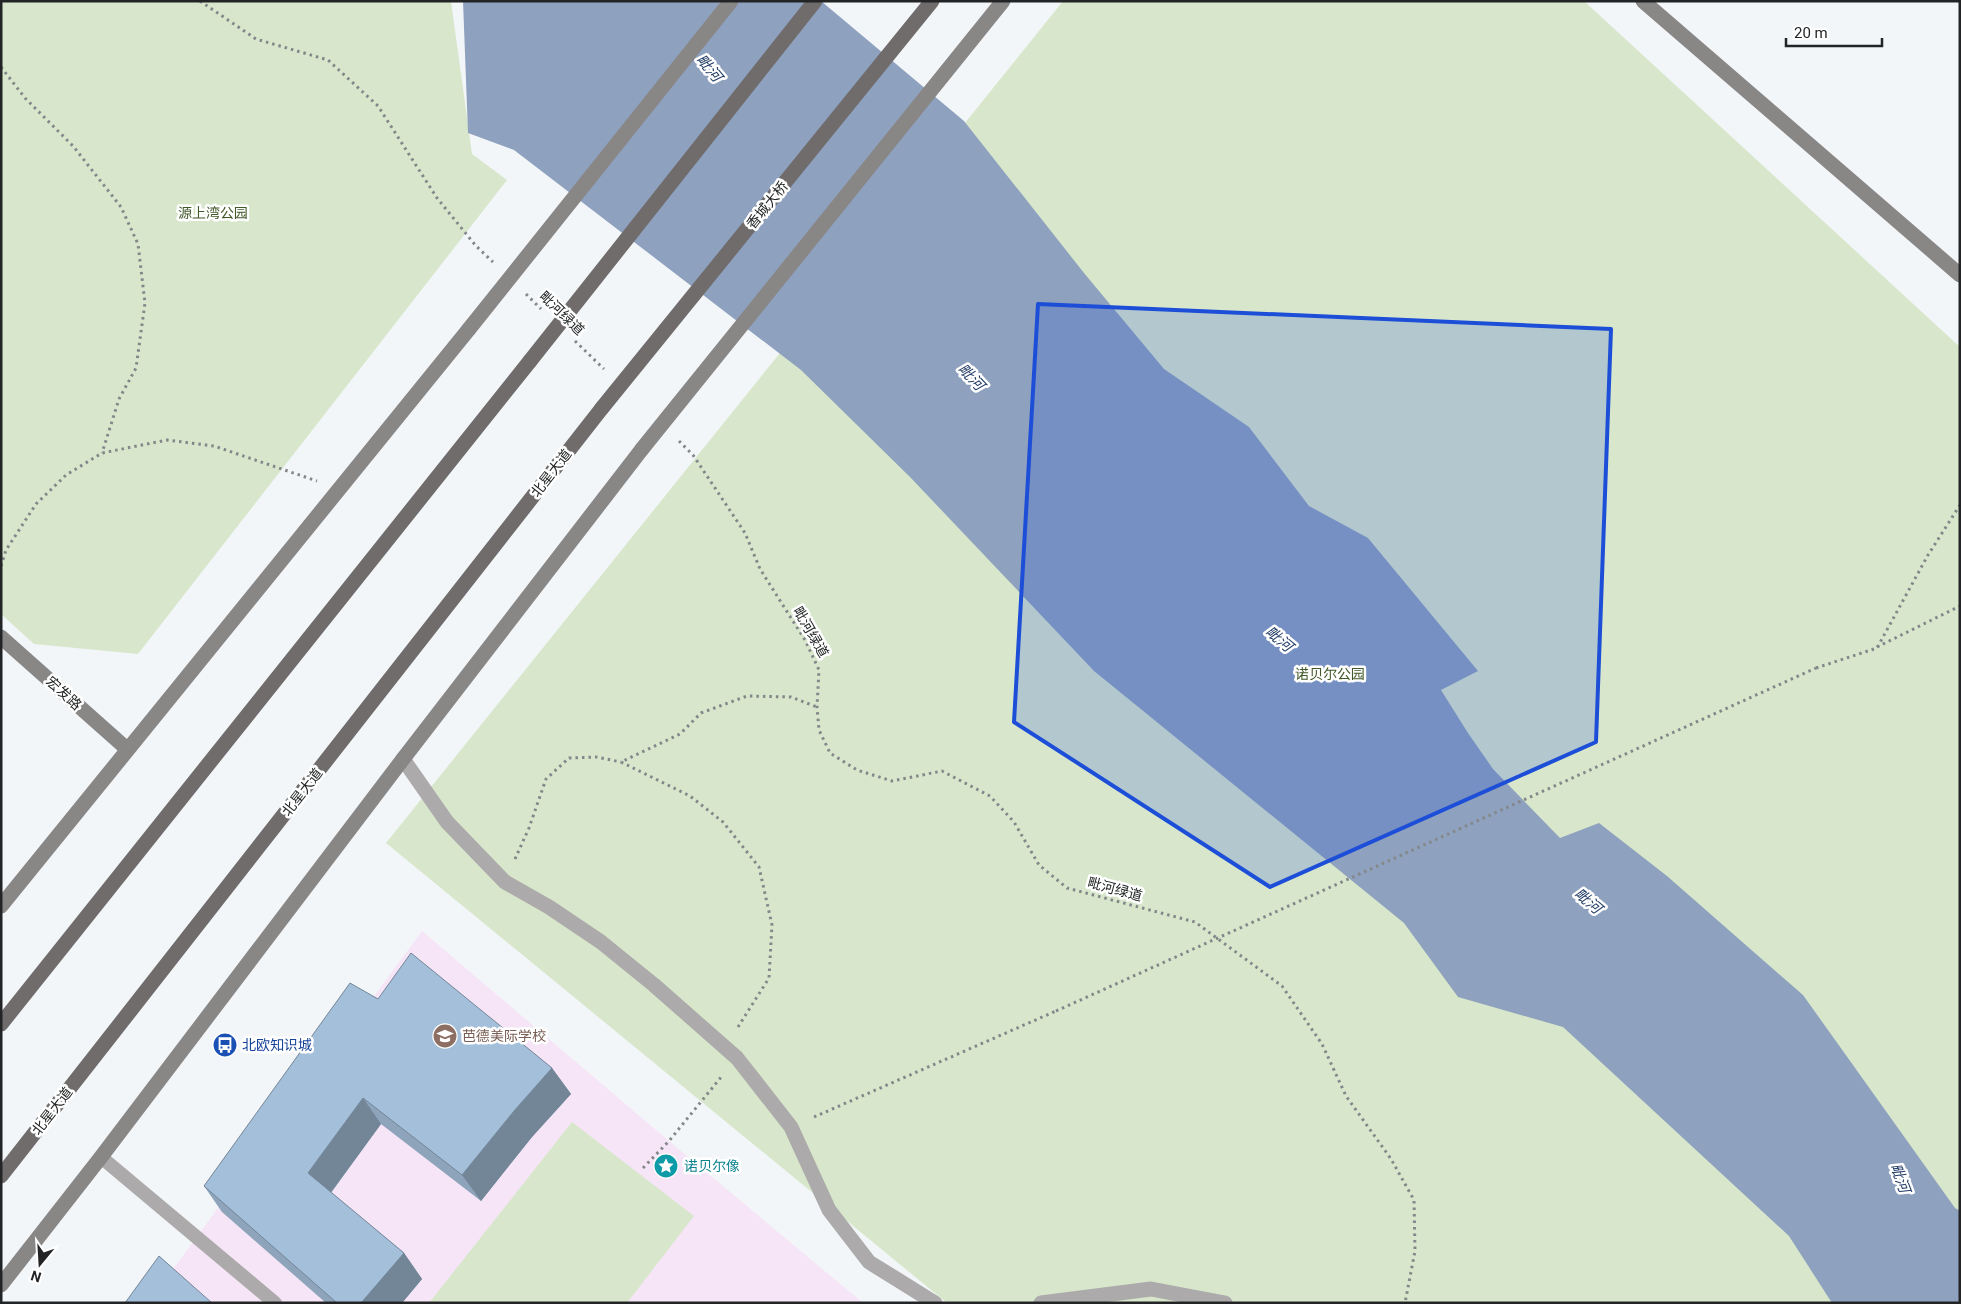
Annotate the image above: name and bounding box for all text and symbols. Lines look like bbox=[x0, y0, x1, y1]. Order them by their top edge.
scale bar bbox=[1786, 15, 1882, 47]
text: 20 m bbox=[1794, 24, 1828, 42]
water label: 毗河 bbox=[692, 51, 727, 88]
street label: 香城大桥 bbox=[743, 178, 791, 232]
park label: 源上湾公园 bbox=[178, 205, 248, 221]
street label: 毗河绿道 bbox=[536, 288, 588, 338]
water label: 毗河 bbox=[954, 360, 990, 396]
street label: 北星大道 bbox=[527, 446, 575, 500]
street label: 毗河绿道 bbox=[790, 604, 832, 660]
water label: 毗河 bbox=[1262, 622, 1299, 657]
park label: 诺贝尔公园 bbox=[1295, 666, 1365, 682]
street label: 宏发路 bbox=[43, 673, 85, 713]
street label: 北星大道 bbox=[278, 765, 326, 819]
street label: 毗河绿道 bbox=[1086, 874, 1144, 904]
water label: 毗河 bbox=[1571, 884, 1608, 919]
school or university icon: 芭德美际学校 bbox=[432, 1023, 458, 1049]
place label: 芭德美际学校 bbox=[462, 1028, 546, 1044]
bus stop icon: 北欧知识城 bbox=[212, 1032, 238, 1058]
place label: 北欧知识城 bbox=[242, 1037, 312, 1053]
street label: 北星大道 bbox=[28, 1084, 76, 1138]
place icon: 诺贝尔像 bbox=[653, 1153, 679, 1179]
place label: 诺贝尔像 bbox=[684, 1158, 740, 1174]
water label: 毗河 bbox=[1886, 1161, 1915, 1198]
north arrow bbox=[15, 1239, 65, 1289]
text: N bbox=[29, 1267, 43, 1286]

